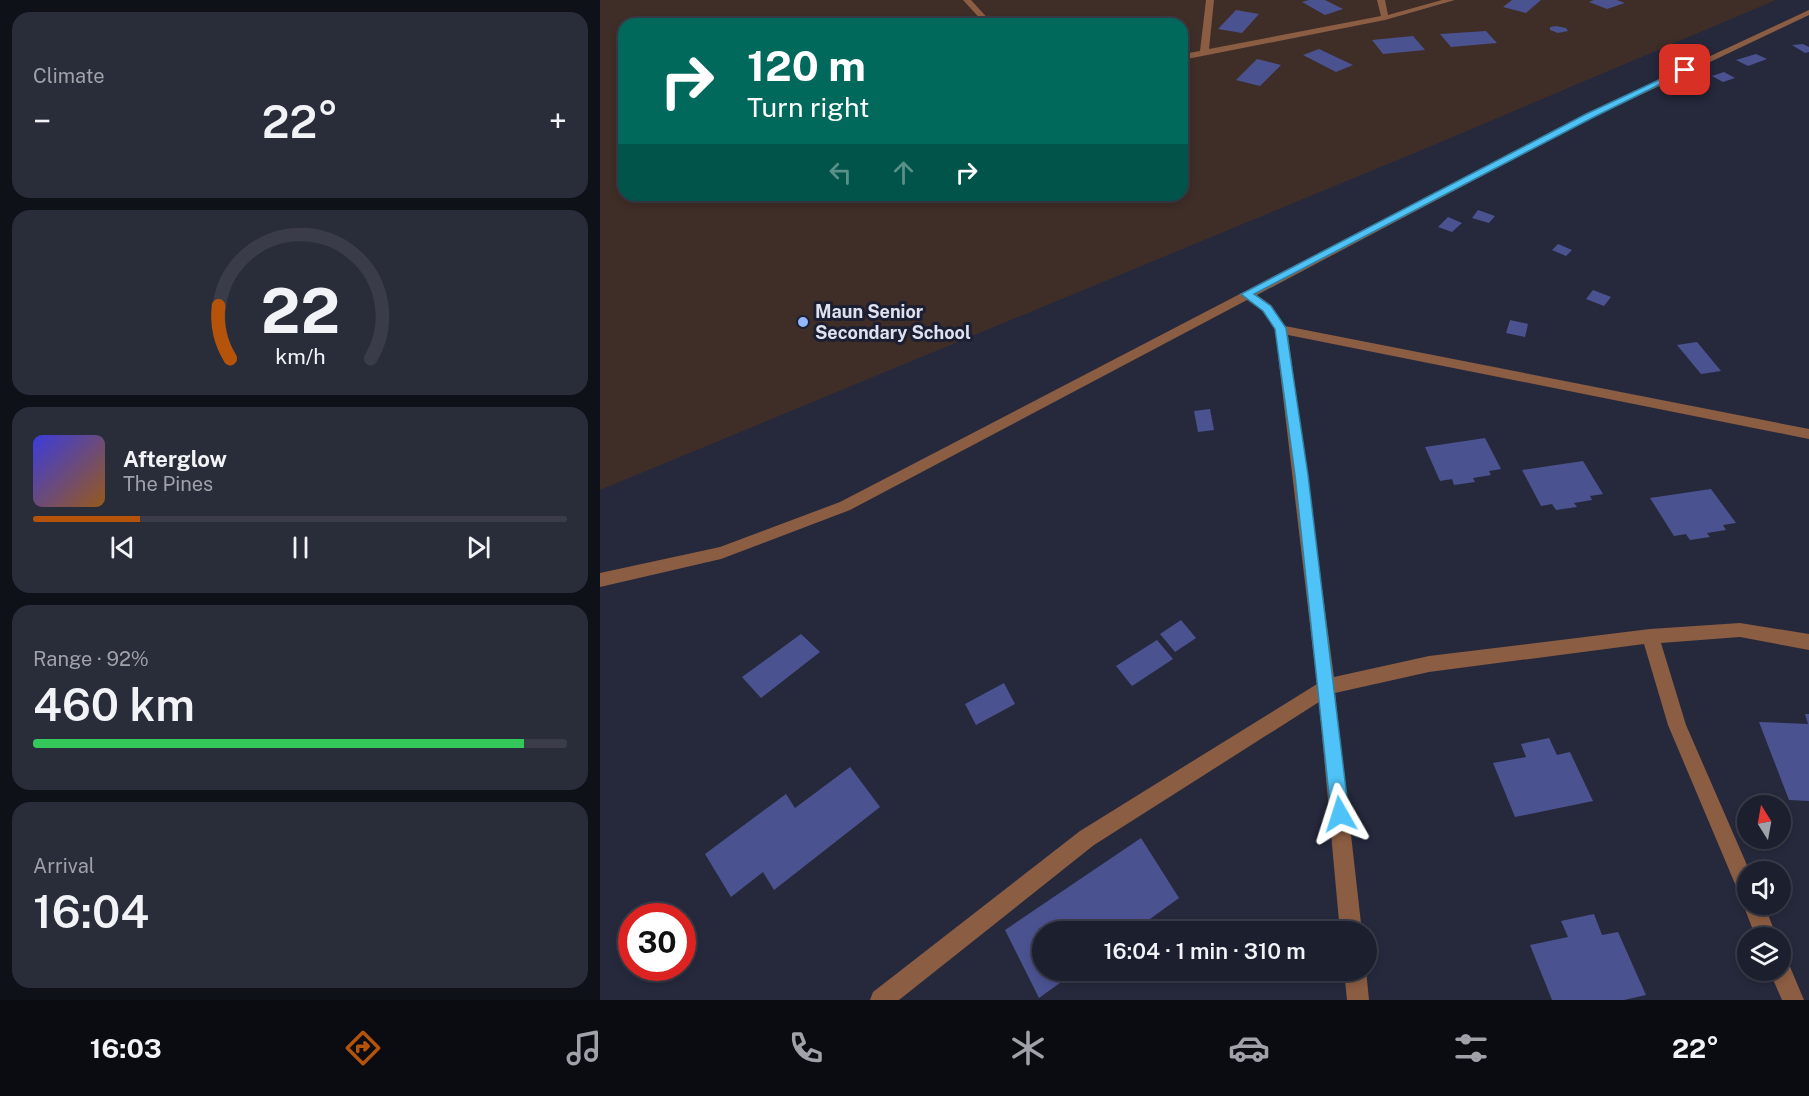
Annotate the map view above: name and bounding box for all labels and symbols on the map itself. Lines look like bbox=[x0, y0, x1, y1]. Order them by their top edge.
pin bbox=[1659, 44, 1710, 95]
place label: Maun Senior Secondary School bbox=[815, 301, 971, 343]
marker: Maun Senior Secondary School bbox=[796, 315, 810, 329]
position arrow bbox=[1308, 782, 1372, 846]
north arrow bbox=[1737, 795, 1791, 849]
speed limit sign: 30 bbox=[618, 903, 696, 981]

